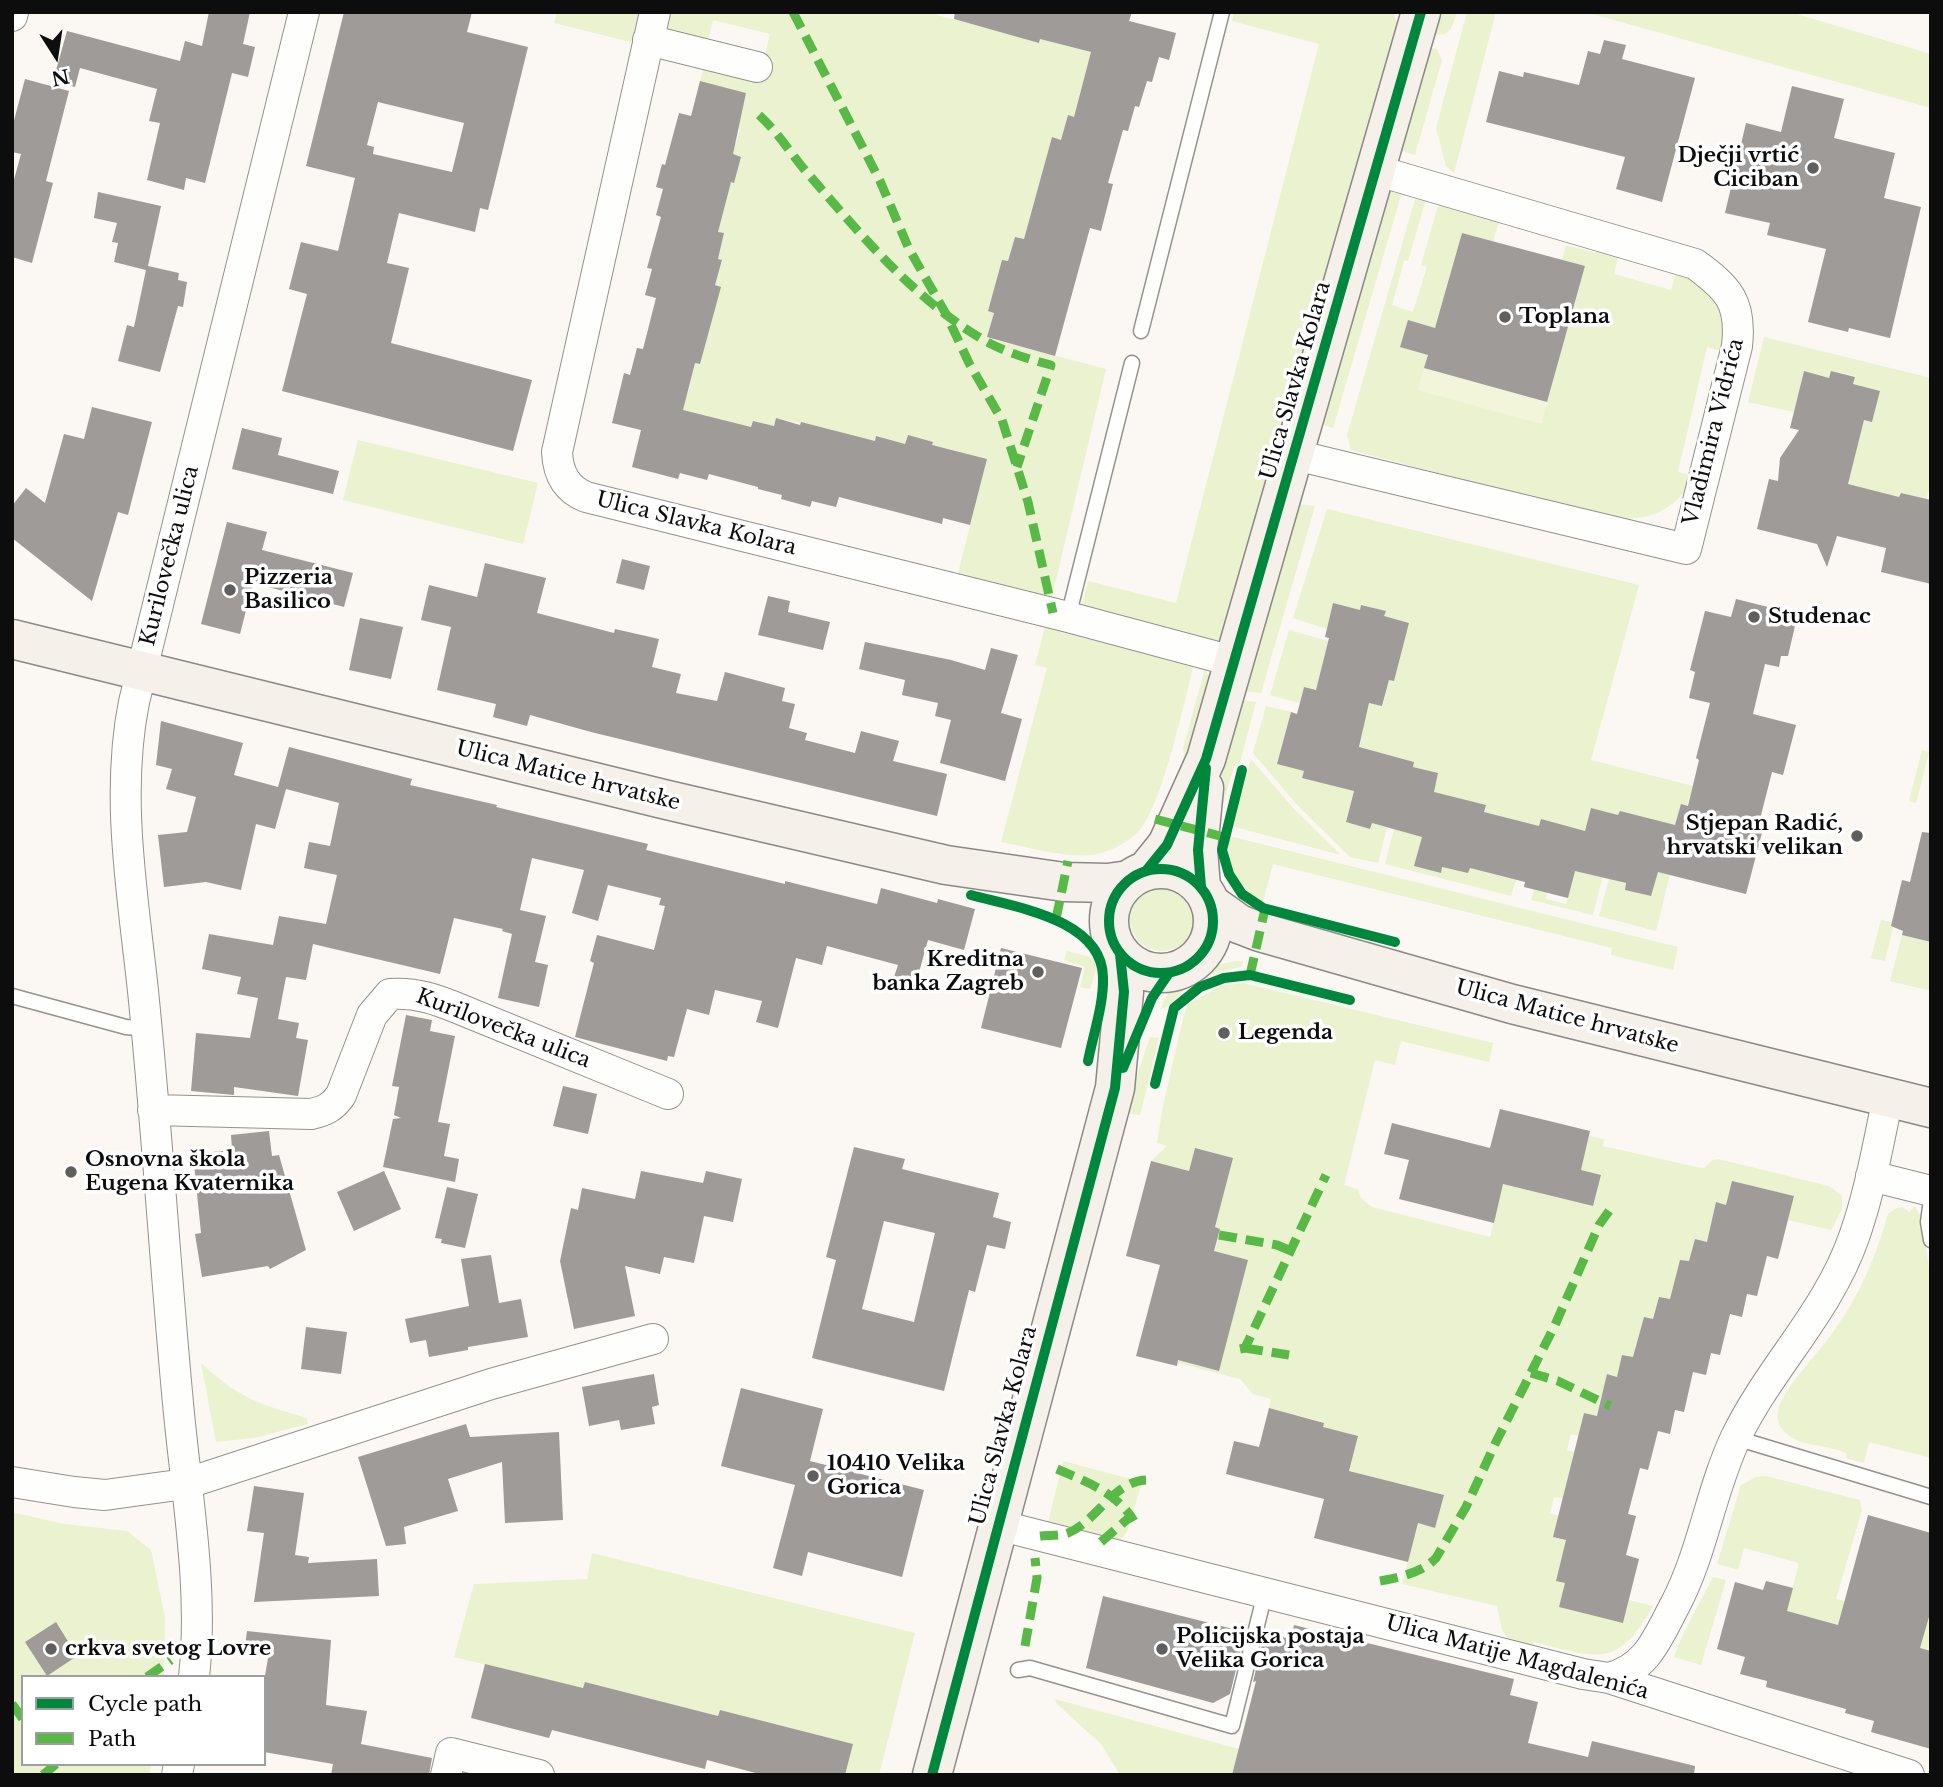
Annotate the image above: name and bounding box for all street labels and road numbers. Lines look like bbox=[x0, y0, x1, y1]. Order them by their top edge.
street label: Ulica Slavka Kolara bbox=[1256, 279, 1336, 483]
street label: Vladimira Vidrića bbox=[1679, 336, 1749, 528]
street label: Kurilovečka ulica bbox=[135, 463, 205, 649]
street label: Ulica Slavka Kolara bbox=[593, 487, 799, 561]
street label: Ulica Matice hrvatske bbox=[453, 736, 683, 816]
street label: Ulica Matice hrvatske bbox=[1453, 975, 1681, 1059]
street label: Kurilovečka ulica bbox=[412, 984, 594, 1074]
street label: Ulica Slavka Kolara bbox=[965, 1324, 1043, 1528]
street label: Ulica Matije Magdalenića bbox=[1383, 1611, 1651, 1705]

